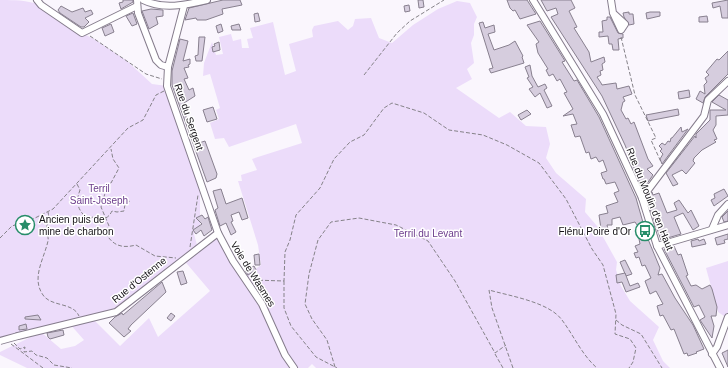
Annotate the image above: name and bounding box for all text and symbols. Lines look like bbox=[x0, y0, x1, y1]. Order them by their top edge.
street label: Rue du Sergent bbox=[172, 82, 206, 152]
street label: Rue du Moulin d'en Haut bbox=[624, 146, 676, 252]
park label: Terril Saint-Joseph bbox=[70, 183, 128, 206]
place icon: Ancien puis de mine de charbon bbox=[14, 214, 36, 236]
place label: Ancien puis de mine de charbon bbox=[39, 214, 114, 237]
bus stop icon: Flénu Poire d'Or bbox=[634, 220, 656, 242]
place label: Flénu Poire d'Or bbox=[559, 226, 632, 237]
park label: Terril du Levant bbox=[394, 228, 462, 239]
street label: Voie de Wasmes bbox=[229, 239, 277, 309]
street label: Rue d'Ostenne bbox=[110, 255, 169, 305]

